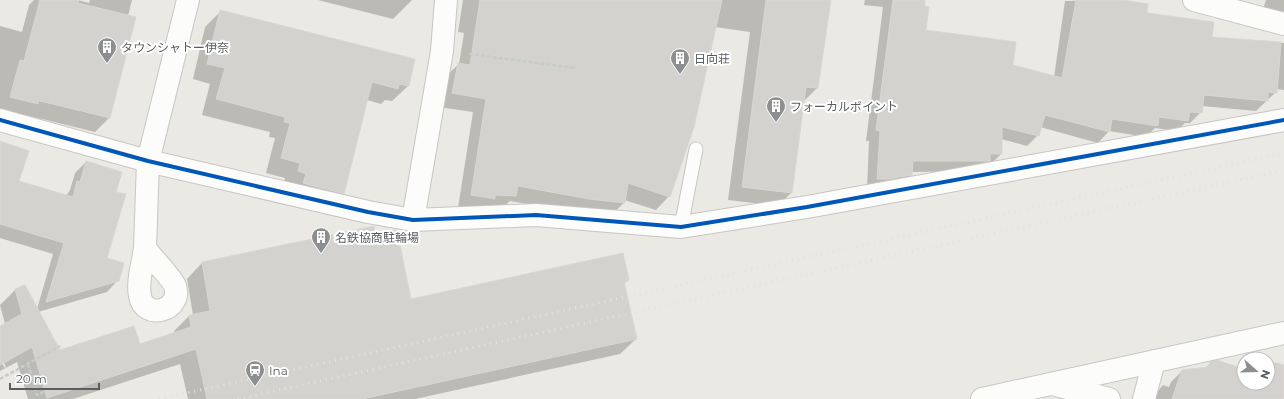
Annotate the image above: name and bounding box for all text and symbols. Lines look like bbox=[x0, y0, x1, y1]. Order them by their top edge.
building icon: タウンシャトー伊奈 bbox=[96, 36, 118, 64]
place label: タウンシャトー伊奈 bbox=[121, 40, 229, 55]
building icon: 日向荘 bbox=[669, 47, 691, 75]
place label: 日向荘 bbox=[694, 51, 730, 66]
building icon: フォーカルポイント bbox=[765, 95, 787, 123]
place label: フォーカルポイント bbox=[790, 99, 898, 114]
building icon: 名鉄協商駐輪場 bbox=[310, 226, 332, 254]
place label: 名鉄協商駐輪場 bbox=[335, 230, 419, 245]
north arrow bbox=[1236, 351, 1276, 391]
station icon: Ina bbox=[244, 359, 266, 387]
place label: Ina bbox=[269, 363, 288, 378]
scale bar bbox=[10, 365, 99, 391]
text: N bbox=[1257, 368, 1273, 381]
text: 20 m bbox=[16, 371, 47, 386]

